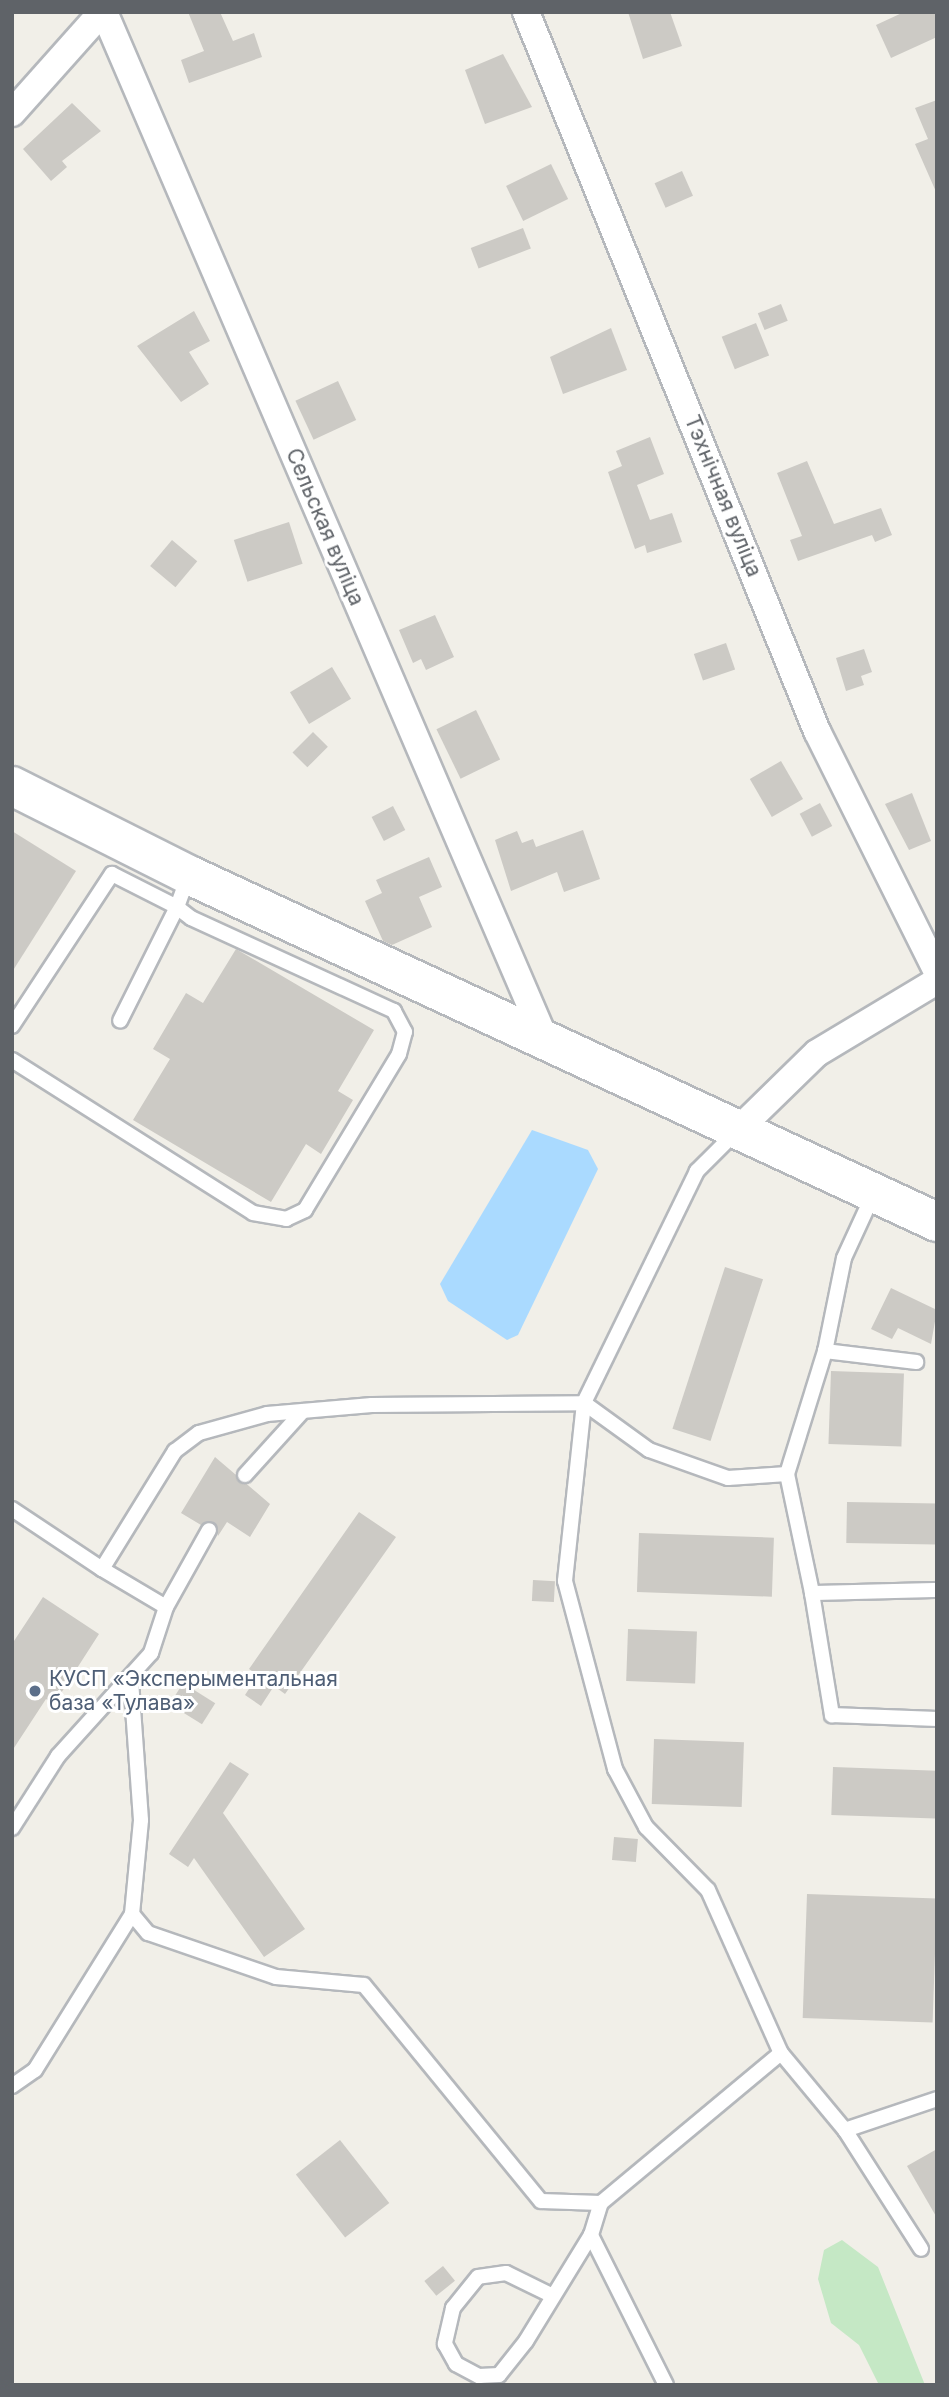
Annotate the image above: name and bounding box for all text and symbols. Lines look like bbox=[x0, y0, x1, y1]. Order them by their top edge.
street label: Тэхнічная вуліца bbox=[679, 412, 767, 580]
street label: Сельская вуліца bbox=[281, 445, 369, 609]
place label: КУСП «Эксперыментальная база «Тулава» bbox=[49, 1666, 338, 1716]
marker: КУСП «Эксперыментальная база «Тулава» bbox=[27, 1683, 43, 1699]

